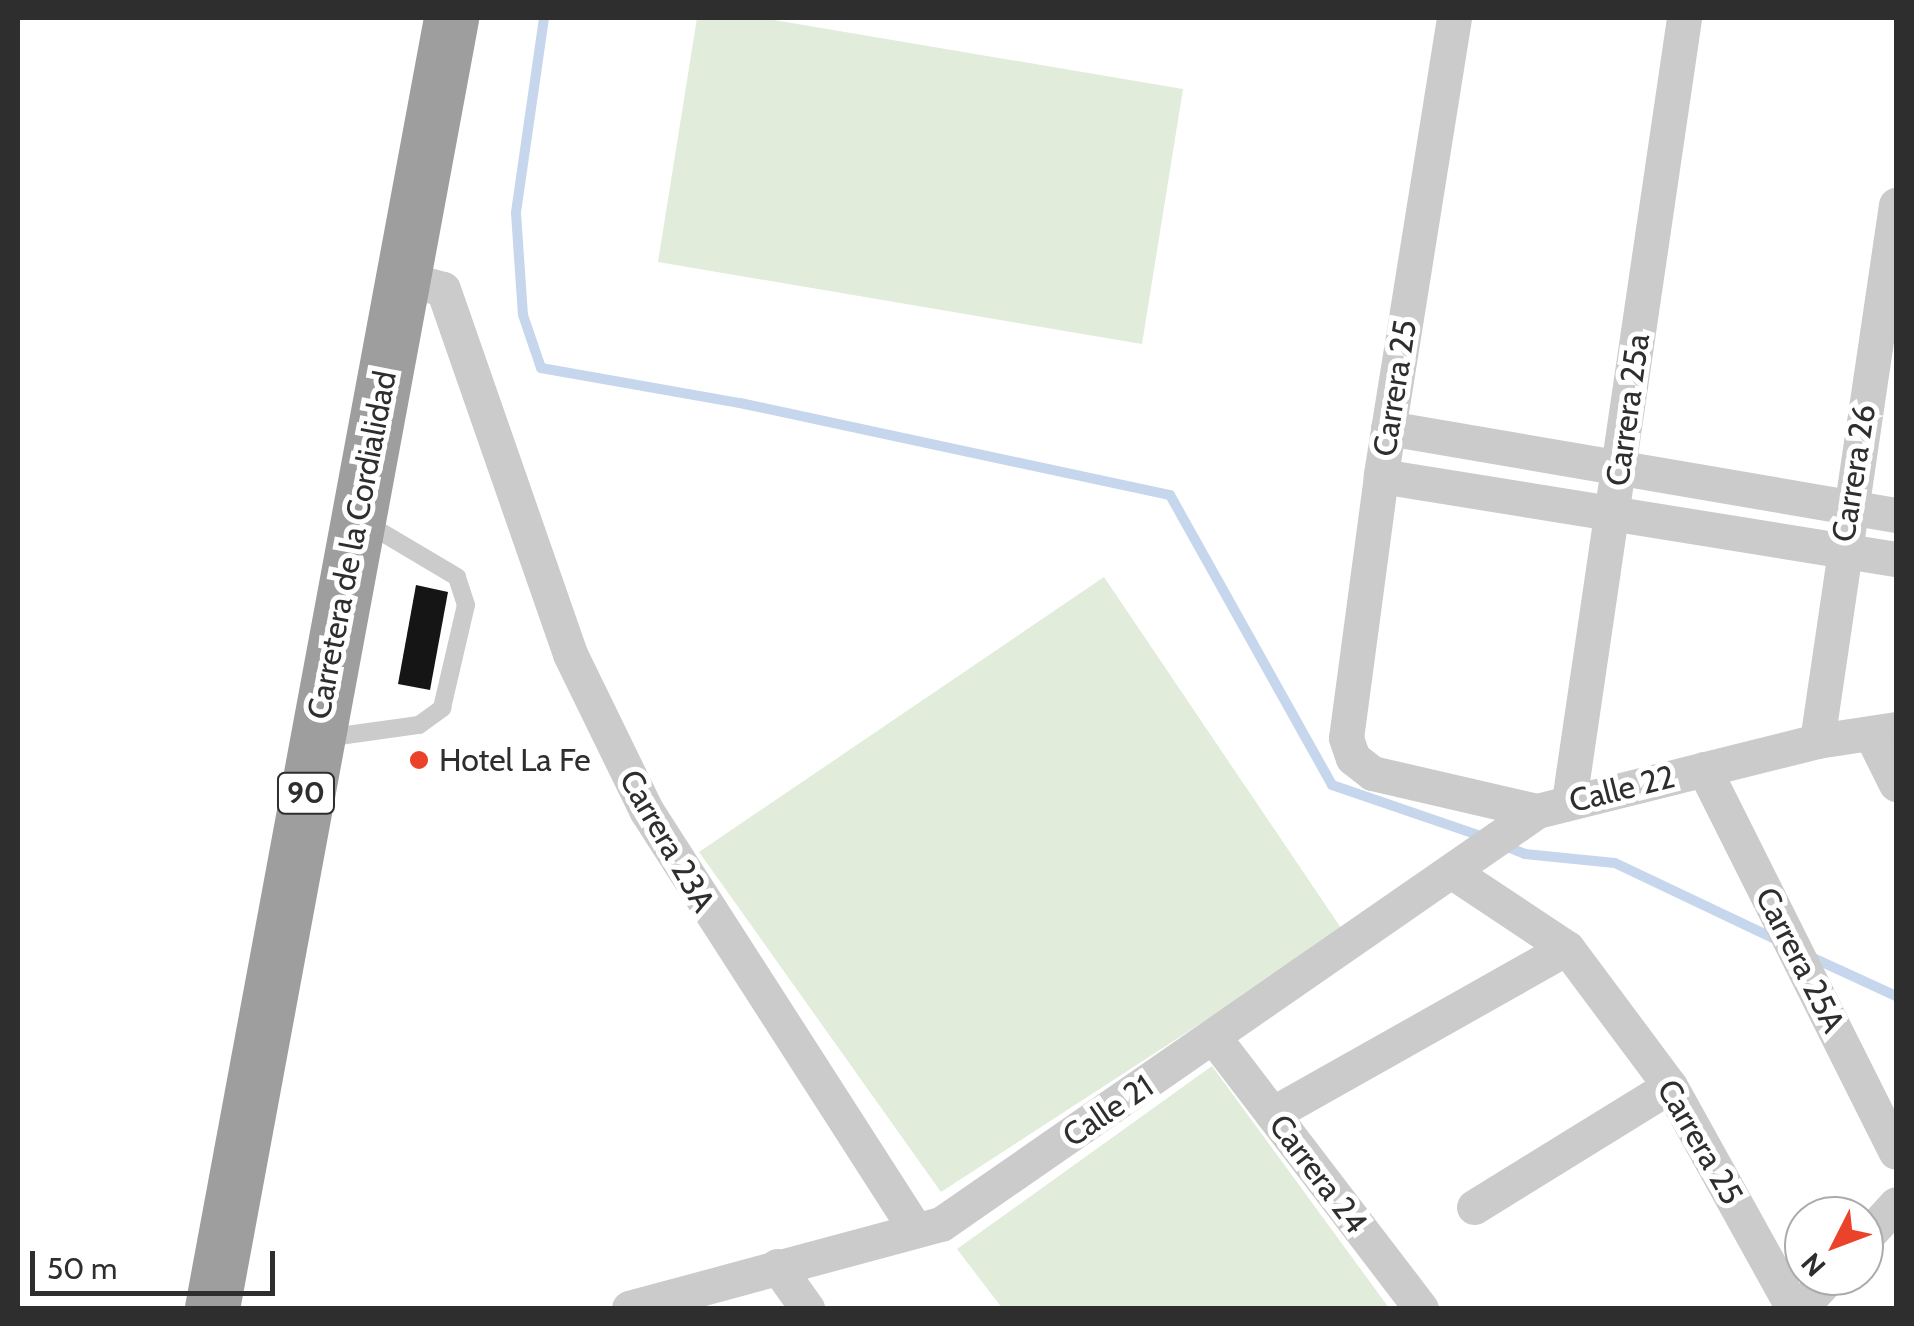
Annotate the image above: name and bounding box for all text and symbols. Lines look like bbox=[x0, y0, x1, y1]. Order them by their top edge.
street label: Carrera 25 bbox=[1365, 317, 1425, 459]
street label: Carrera 25a bbox=[1598, 331, 1658, 489]
street label: Carretera de la Cordialidad bbox=[299, 368, 405, 722]
street label: Carrera 26 bbox=[1824, 402, 1884, 544]
place label: Hotel La Fe bbox=[439, 741, 591, 779]
marker: Hotel La Fe bbox=[408, 749, 430, 771]
street label: Calle 22 bbox=[1565, 757, 1679, 821]
street label: Carrera 23A bbox=[611, 763, 723, 919]
road number: 90 bbox=[276, 768, 336, 818]
street label: Carrera 25A bbox=[1747, 881, 1853, 1039]
street label: Calle 21 bbox=[1055, 1067, 1161, 1155]
street label: Carrera 25 bbox=[1649, 1073, 1751, 1211]
street label: Carrera 24 bbox=[1261, 1107, 1375, 1241]
north arrow bbox=[1784, 1196, 1884, 1296]
scale bar bbox=[35, 1231, 280, 1293]
text: N bbox=[1794, 1246, 1832, 1283]
text: 50 m bbox=[47, 1250, 117, 1287]

